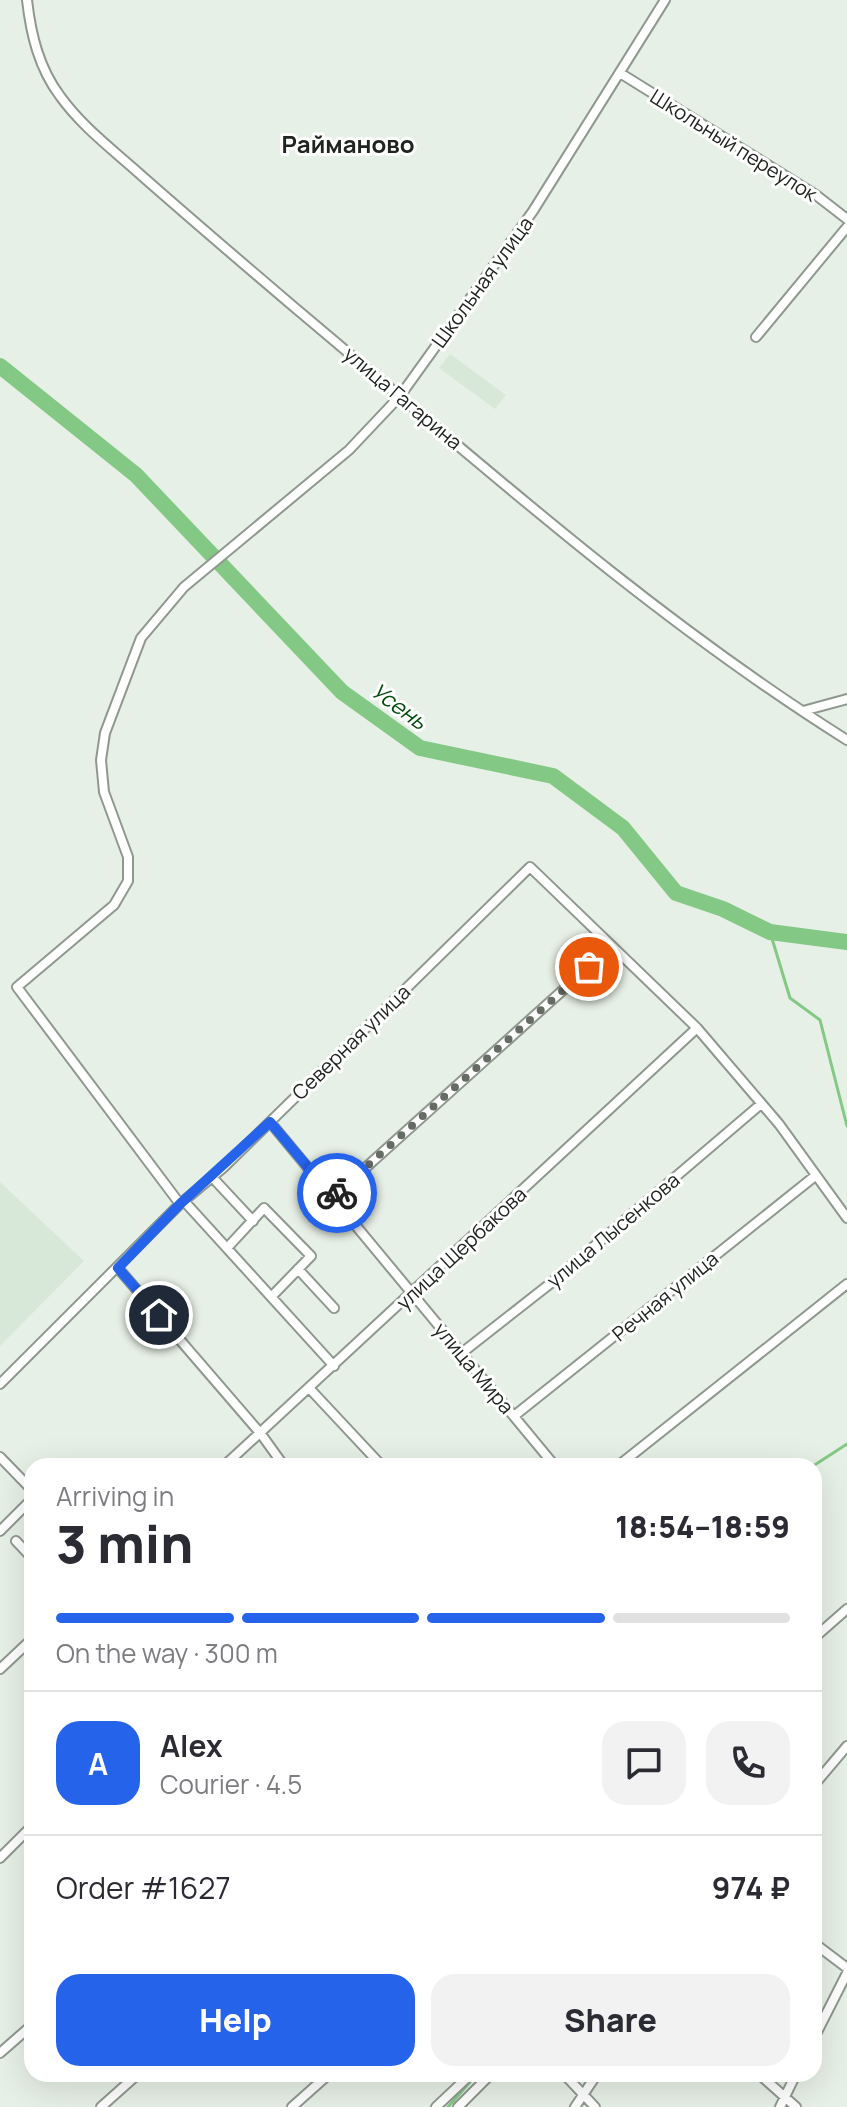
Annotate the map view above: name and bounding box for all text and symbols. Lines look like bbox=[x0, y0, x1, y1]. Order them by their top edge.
street label: Школьный переулок bbox=[645, 83, 823, 208]
district label: Райманово bbox=[282, 127, 414, 160]
street label: Школьная улица bbox=[425, 211, 539, 353]
street label: улица Гагарина bbox=[338, 340, 468, 456]
water label: Усень bbox=[365, 676, 434, 737]
pin bbox=[555, 933, 623, 1001]
icon: bag bbox=[567, 945, 611, 989]
street label: Северная улица bbox=[286, 979, 416, 1105]
courier bbox=[297, 1153, 377, 1233]
street label: улица Лысенкова bbox=[541, 1166, 685, 1294]
icon: bike bbox=[315, 1171, 359, 1215]
street label: улица Щербакова bbox=[390, 1181, 532, 1315]
street label: Речная улица bbox=[606, 1245, 724, 1347]
pin bbox=[125, 1281, 193, 1349]
icon: home bbox=[137, 1293, 181, 1337]
street label: улица Мира bbox=[428, 1317, 520, 1419]
text: Arriving in bbox=[56, 1478, 174, 1514]
text: 18:54–18:59 bbox=[615, 1506, 790, 1547]
text: 3 min bbox=[56, 1508, 193, 1579]
text: On the way · 300 m bbox=[56, 1635, 278, 1671]
button: chat bbox=[602, 1721, 686, 1805]
button: phone bbox=[706, 1721, 790, 1805]
text: Alex bbox=[160, 1725, 223, 1766]
text: A bbox=[88, 1743, 108, 1784]
text: Courier · 4.5 bbox=[160, 1766, 302, 1802]
text: Order #1627 bbox=[56, 1867, 230, 1908]
text: 974 ₽ bbox=[712, 1867, 790, 1908]
button: Help bbox=[56, 1974, 415, 2066]
button: Share bbox=[431, 1974, 790, 2066]

